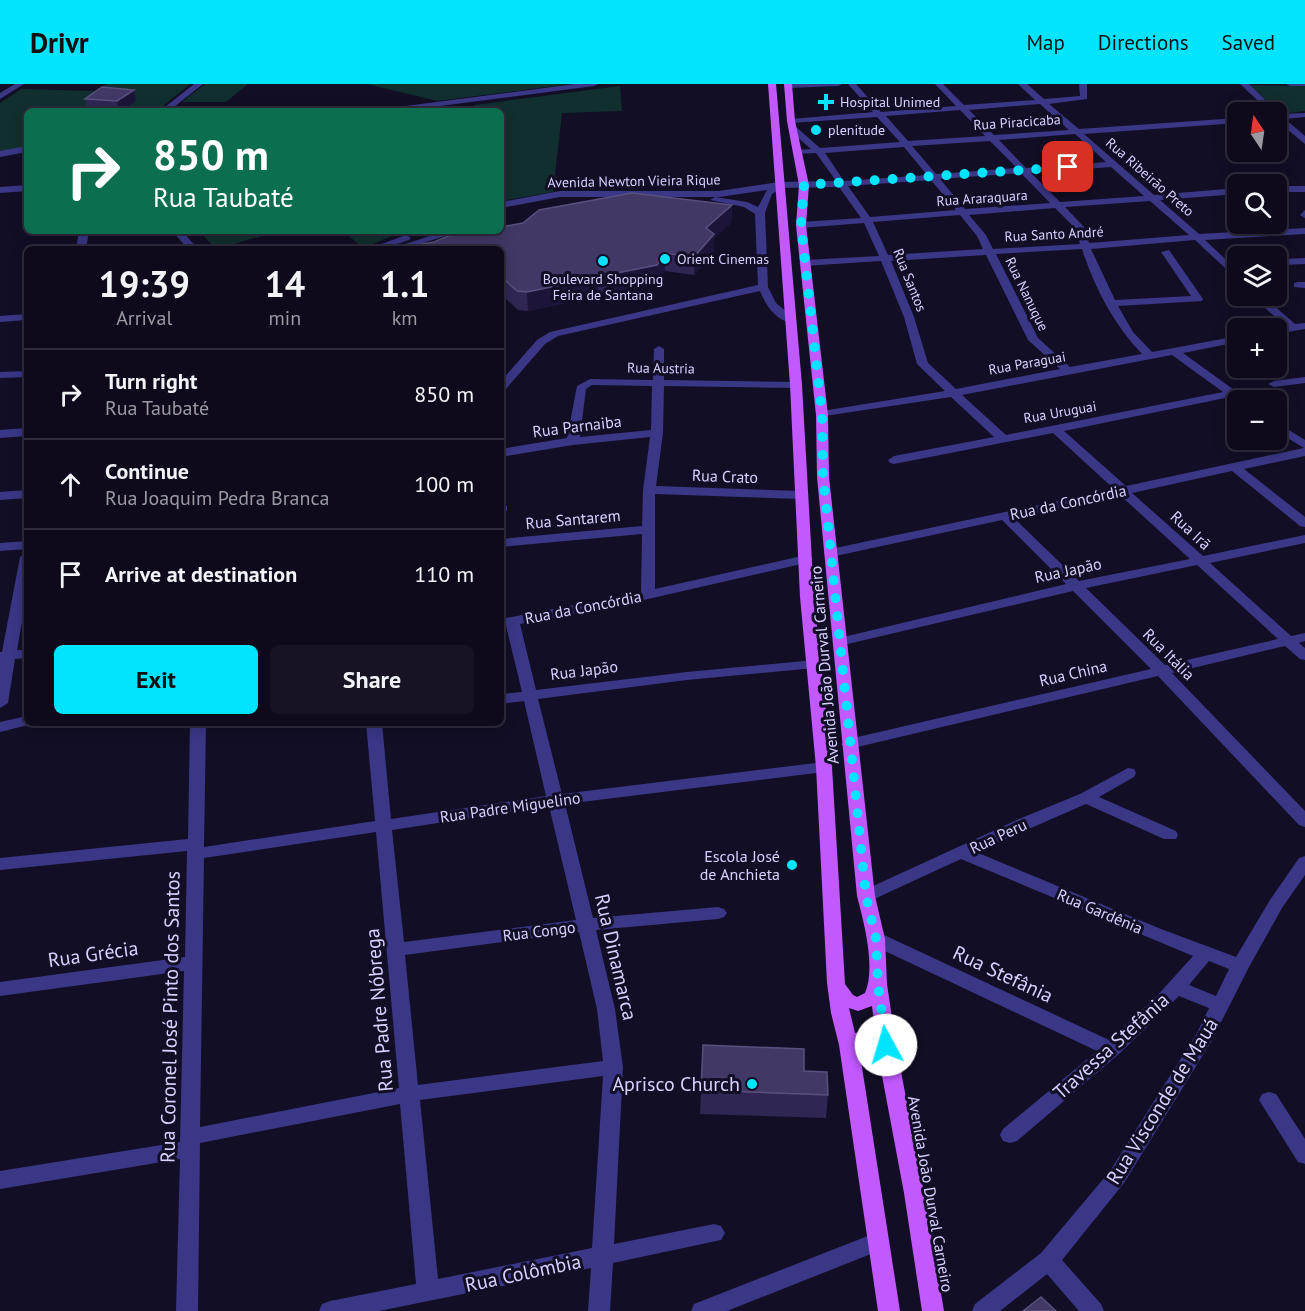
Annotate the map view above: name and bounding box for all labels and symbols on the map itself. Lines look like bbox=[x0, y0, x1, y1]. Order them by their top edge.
marker: Hospital Unimed bbox=[817, 93, 835, 111]
place label: Hospital Unimed bbox=[840, 93, 940, 111]
north arrow bbox=[1227, 102, 1287, 162]
street label: Rua Piracicaba bbox=[973, 110, 1061, 134]
place label: plenitude bbox=[828, 121, 885, 139]
marker: plenitude bbox=[809, 123, 823, 137]
street label: Rua Ribeirão Preto bbox=[1102, 134, 1198, 220]
pin bbox=[1042, 141, 1093, 192]
street label: Avenida Newton Vieira Rique bbox=[547, 170, 721, 192]
street label: Rua Araraquara bbox=[936, 186, 1028, 210]
street label: Rua Santo André bbox=[1004, 222, 1104, 246]
street label: Rua Santos bbox=[889, 246, 931, 314]
place label: Orient Cinemas bbox=[677, 250, 769, 268]
marker: Orient Cinemas bbox=[658, 252, 672, 266]
marker: Boulevard Shopping Feira de Santana bbox=[596, 254, 610, 268]
street label: Rua Nanuque bbox=[1001, 254, 1053, 334]
place label: Boulevard Shopping Feira de Santana bbox=[543, 270, 663, 304]
street label: Rua Paraguai bbox=[987, 347, 1067, 379]
street label: Rua Austria bbox=[627, 358, 695, 378]
street label: Rua Uruguai bbox=[1022, 397, 1098, 427]
street label: Rua Parnaiba bbox=[531, 411, 623, 441]
street label: Rua Crato bbox=[692, 465, 758, 487]
street label: Rua da Concórdia bbox=[1008, 480, 1128, 524]
street label: Rua Santarem bbox=[525, 505, 621, 533]
street label: Rua Irã bbox=[1167, 506, 1215, 554]
street label: Rua Japão bbox=[1033, 553, 1103, 587]
street label: Avenida João Durval Carneiro bbox=[805, 565, 843, 765]
street label: Rua da Concórdia bbox=[523, 586, 643, 628]
street label: Rua Itália bbox=[1139, 624, 1199, 684]
street label: Rua China bbox=[1037, 655, 1109, 691]
street label: Rua Japão bbox=[549, 656, 619, 684]
street label: Rua Padre Miguelino bbox=[439, 787, 581, 827]
street label: Rua Peru bbox=[966, 814, 1030, 858]
place label: Escola José de Anchieta bbox=[700, 846, 780, 884]
marker: Escola José de Anchieta bbox=[785, 858, 799, 872]
street label: Rua Coronel José Pinto dos Santos bbox=[154, 871, 186, 1163]
street label: Rua Gardênia bbox=[1054, 884, 1146, 938]
street label: Rua Dinamarca bbox=[589, 891, 643, 1023]
street label: Rua Congo bbox=[501, 917, 577, 945]
street label: Rua Padre Nóbrega bbox=[359, 927, 399, 1093]
street label: Rua Grécia bbox=[46, 935, 140, 973]
street label: Rua Stefânia bbox=[949, 939, 1057, 1009]
street label: Travessa Stefânia bbox=[1048, 987, 1174, 1105]
position arrow bbox=[854, 1013, 918, 1077]
street label: Rua Visconde de Mauá bbox=[1100, 1013, 1224, 1189]
place label: Aprisco Church bbox=[612, 1071, 740, 1097]
marker: Aprisco Church bbox=[745, 1077, 759, 1091]
street label: Avenida João Durval Carneiro bbox=[904, 1094, 958, 1294]
street label: Rua Colômbia bbox=[463, 1248, 583, 1298]

